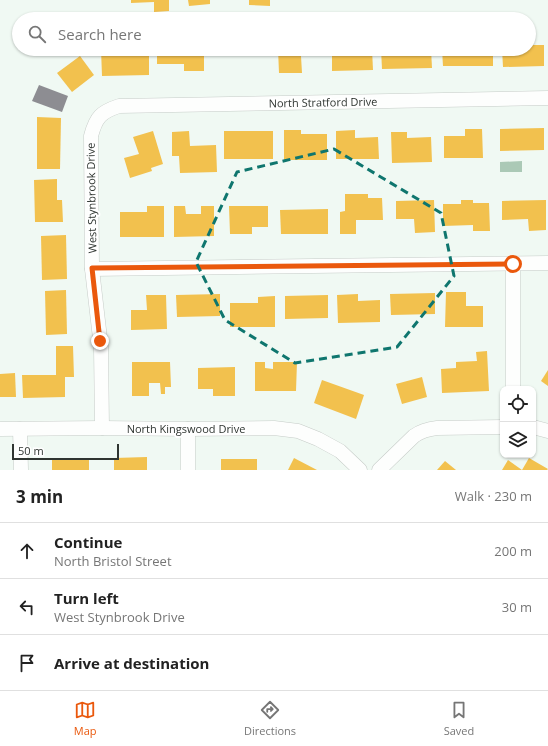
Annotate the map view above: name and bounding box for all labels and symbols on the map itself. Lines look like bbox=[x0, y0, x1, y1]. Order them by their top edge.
street label: North Stratford Drive bbox=[269, 94, 377, 110]
street label: West Stynbrook Drive bbox=[83, 143, 99, 253]
route start bbox=[504, 255, 522, 273]
route end bbox=[91, 332, 109, 350]
street label: North Kingswood Drive bbox=[127, 421, 245, 436]
scale bar bbox=[12, 442, 119, 461]

